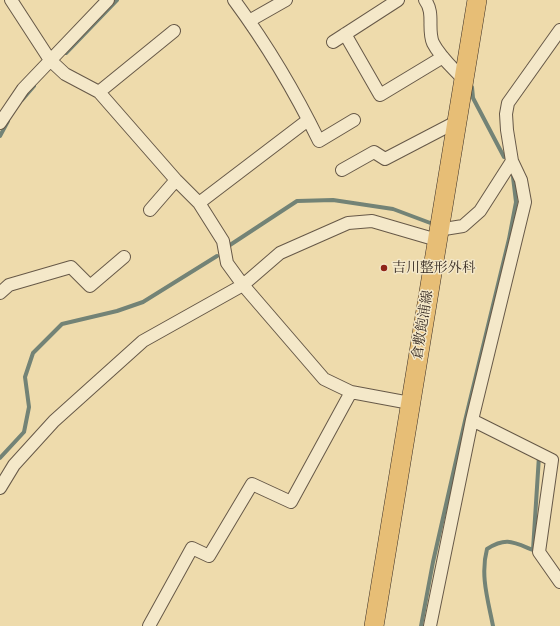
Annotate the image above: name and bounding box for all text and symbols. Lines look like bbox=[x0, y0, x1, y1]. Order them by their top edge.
place label: 吉川整形外科 bbox=[392, 260, 476, 276]
marker: 吉川整形外科 bbox=[379, 263, 389, 273]
street label: 倉敷飽浦線 bbox=[409, 289, 437, 361]

